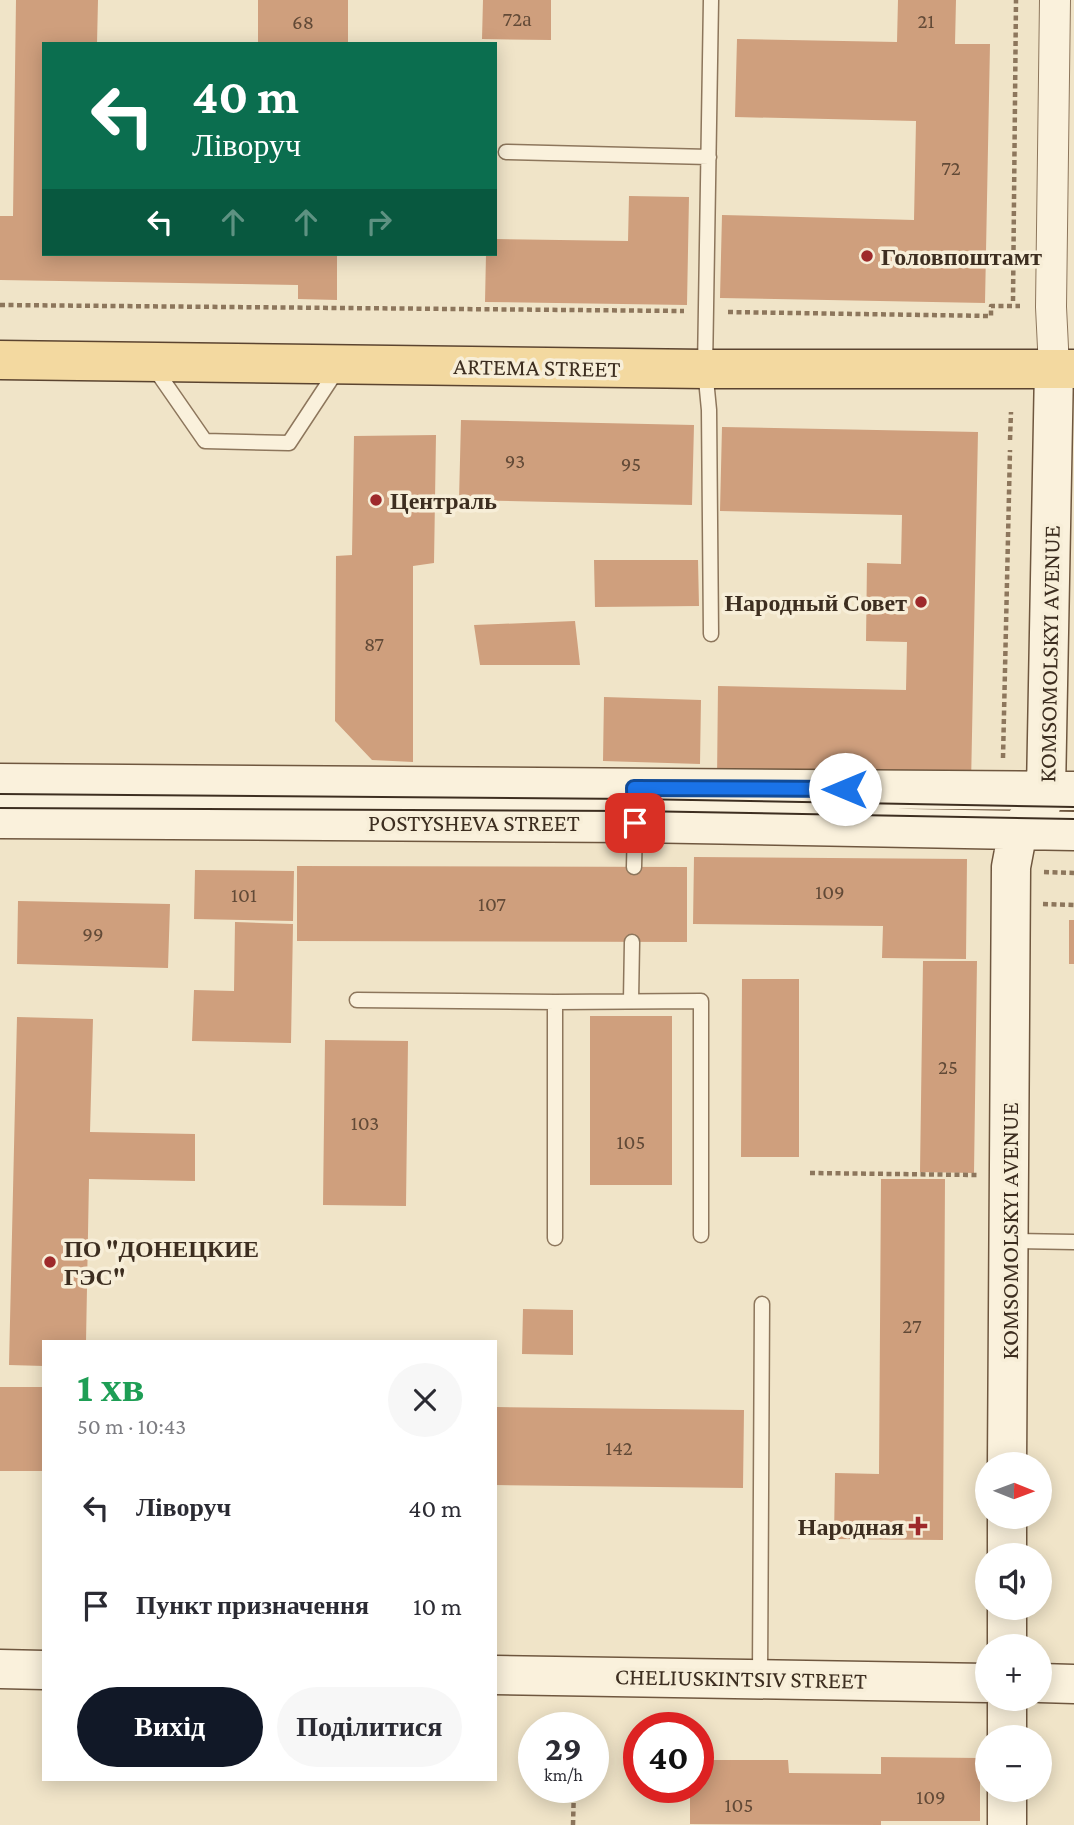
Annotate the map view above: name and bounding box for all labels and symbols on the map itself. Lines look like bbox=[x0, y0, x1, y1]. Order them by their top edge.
house number: 72а bbox=[502, 7, 532, 31]
house number: 21 bbox=[918, 9, 935, 33]
house number: 68 bbox=[292, 10, 314, 34]
house number: 72 bbox=[941, 156, 961, 180]
place label: Головпоштамт bbox=[881, 243, 1042, 270]
marker: Головпоштамт bbox=[859, 248, 875, 264]
street label: ARTEMA STREET bbox=[453, 352, 621, 382]
house number: 93 bbox=[505, 449, 525, 473]
house number: 95 bbox=[621, 452, 641, 476]
place label: Централь bbox=[390, 487, 497, 514]
marker: Централь bbox=[368, 492, 384, 508]
street label: KOMSOMOLSKYI AVENUE bbox=[1033, 525, 1065, 783]
place label: Народный Совет bbox=[724, 589, 907, 616]
marker: Народный Совет bbox=[913, 594, 929, 610]
house number: 87 bbox=[364, 632, 384, 656]
position arrow bbox=[808, 752, 882, 826]
pin bbox=[605, 793, 665, 853]
street label: POSTYSHEVA STREET bbox=[368, 809, 580, 836]
house number: 109 bbox=[815, 880, 845, 904]
house number: 101 bbox=[231, 883, 257, 907]
house number: 107 bbox=[478, 892, 506, 916]
house number: 99 bbox=[82, 922, 104, 946]
house number: 25 bbox=[938, 1055, 958, 1079]
street label: KOMSOMOLSKYI AVENUE bbox=[996, 1102, 1023, 1360]
house number: 103 bbox=[351, 1111, 379, 1135]
house number: 105 bbox=[617, 1130, 645, 1154]
place label: ПО "ДОНЕЦКИЕ ГЭС" bbox=[64, 1235, 259, 1290]
marker: ПО "ДОНЕЦКИЕ ГЭС" bbox=[42, 1254, 58, 1270]
house number: 27 bbox=[902, 1314, 922, 1338]
house number: 142 bbox=[605, 1436, 633, 1460]
north arrow bbox=[975, 1452, 1052, 1530]
place label: Народная bbox=[798, 1513, 904, 1540]
marker: Народная bbox=[910, 1518, 926, 1534]
street label: CHELIUSKINTSIV STREET bbox=[615, 1662, 867, 1694]
speed limit sign: 40 bbox=[623, 1712, 714, 1803]
house number: 109 bbox=[916, 1785, 946, 1809]
house number: 105 bbox=[725, 1793, 753, 1817]

